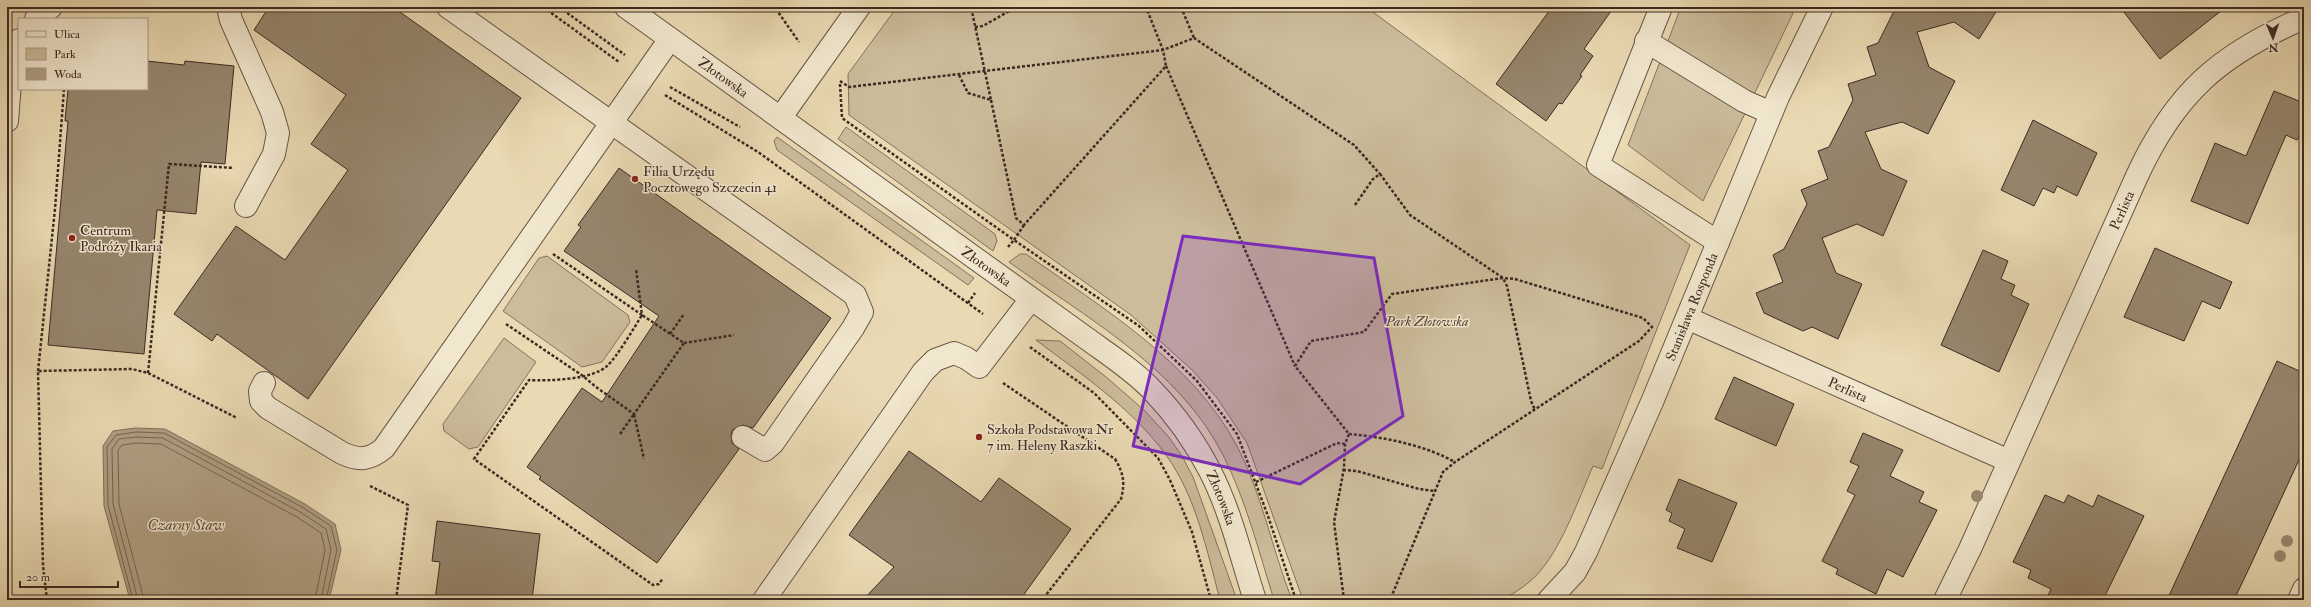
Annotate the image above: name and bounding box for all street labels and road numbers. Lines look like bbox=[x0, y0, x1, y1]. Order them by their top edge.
street label: Złotowska bbox=[695, 54, 752, 101]
street label: Perlista bbox=[2106, 188, 2138, 233]
street label: Złotowska bbox=[958, 243, 1015, 291]
street label: Stanisława Rosponda bbox=[1662, 250, 1722, 364]
street label: Perlista bbox=[1825, 374, 1870, 406]
street label: Złotowska bbox=[1202, 468, 1240, 528]

